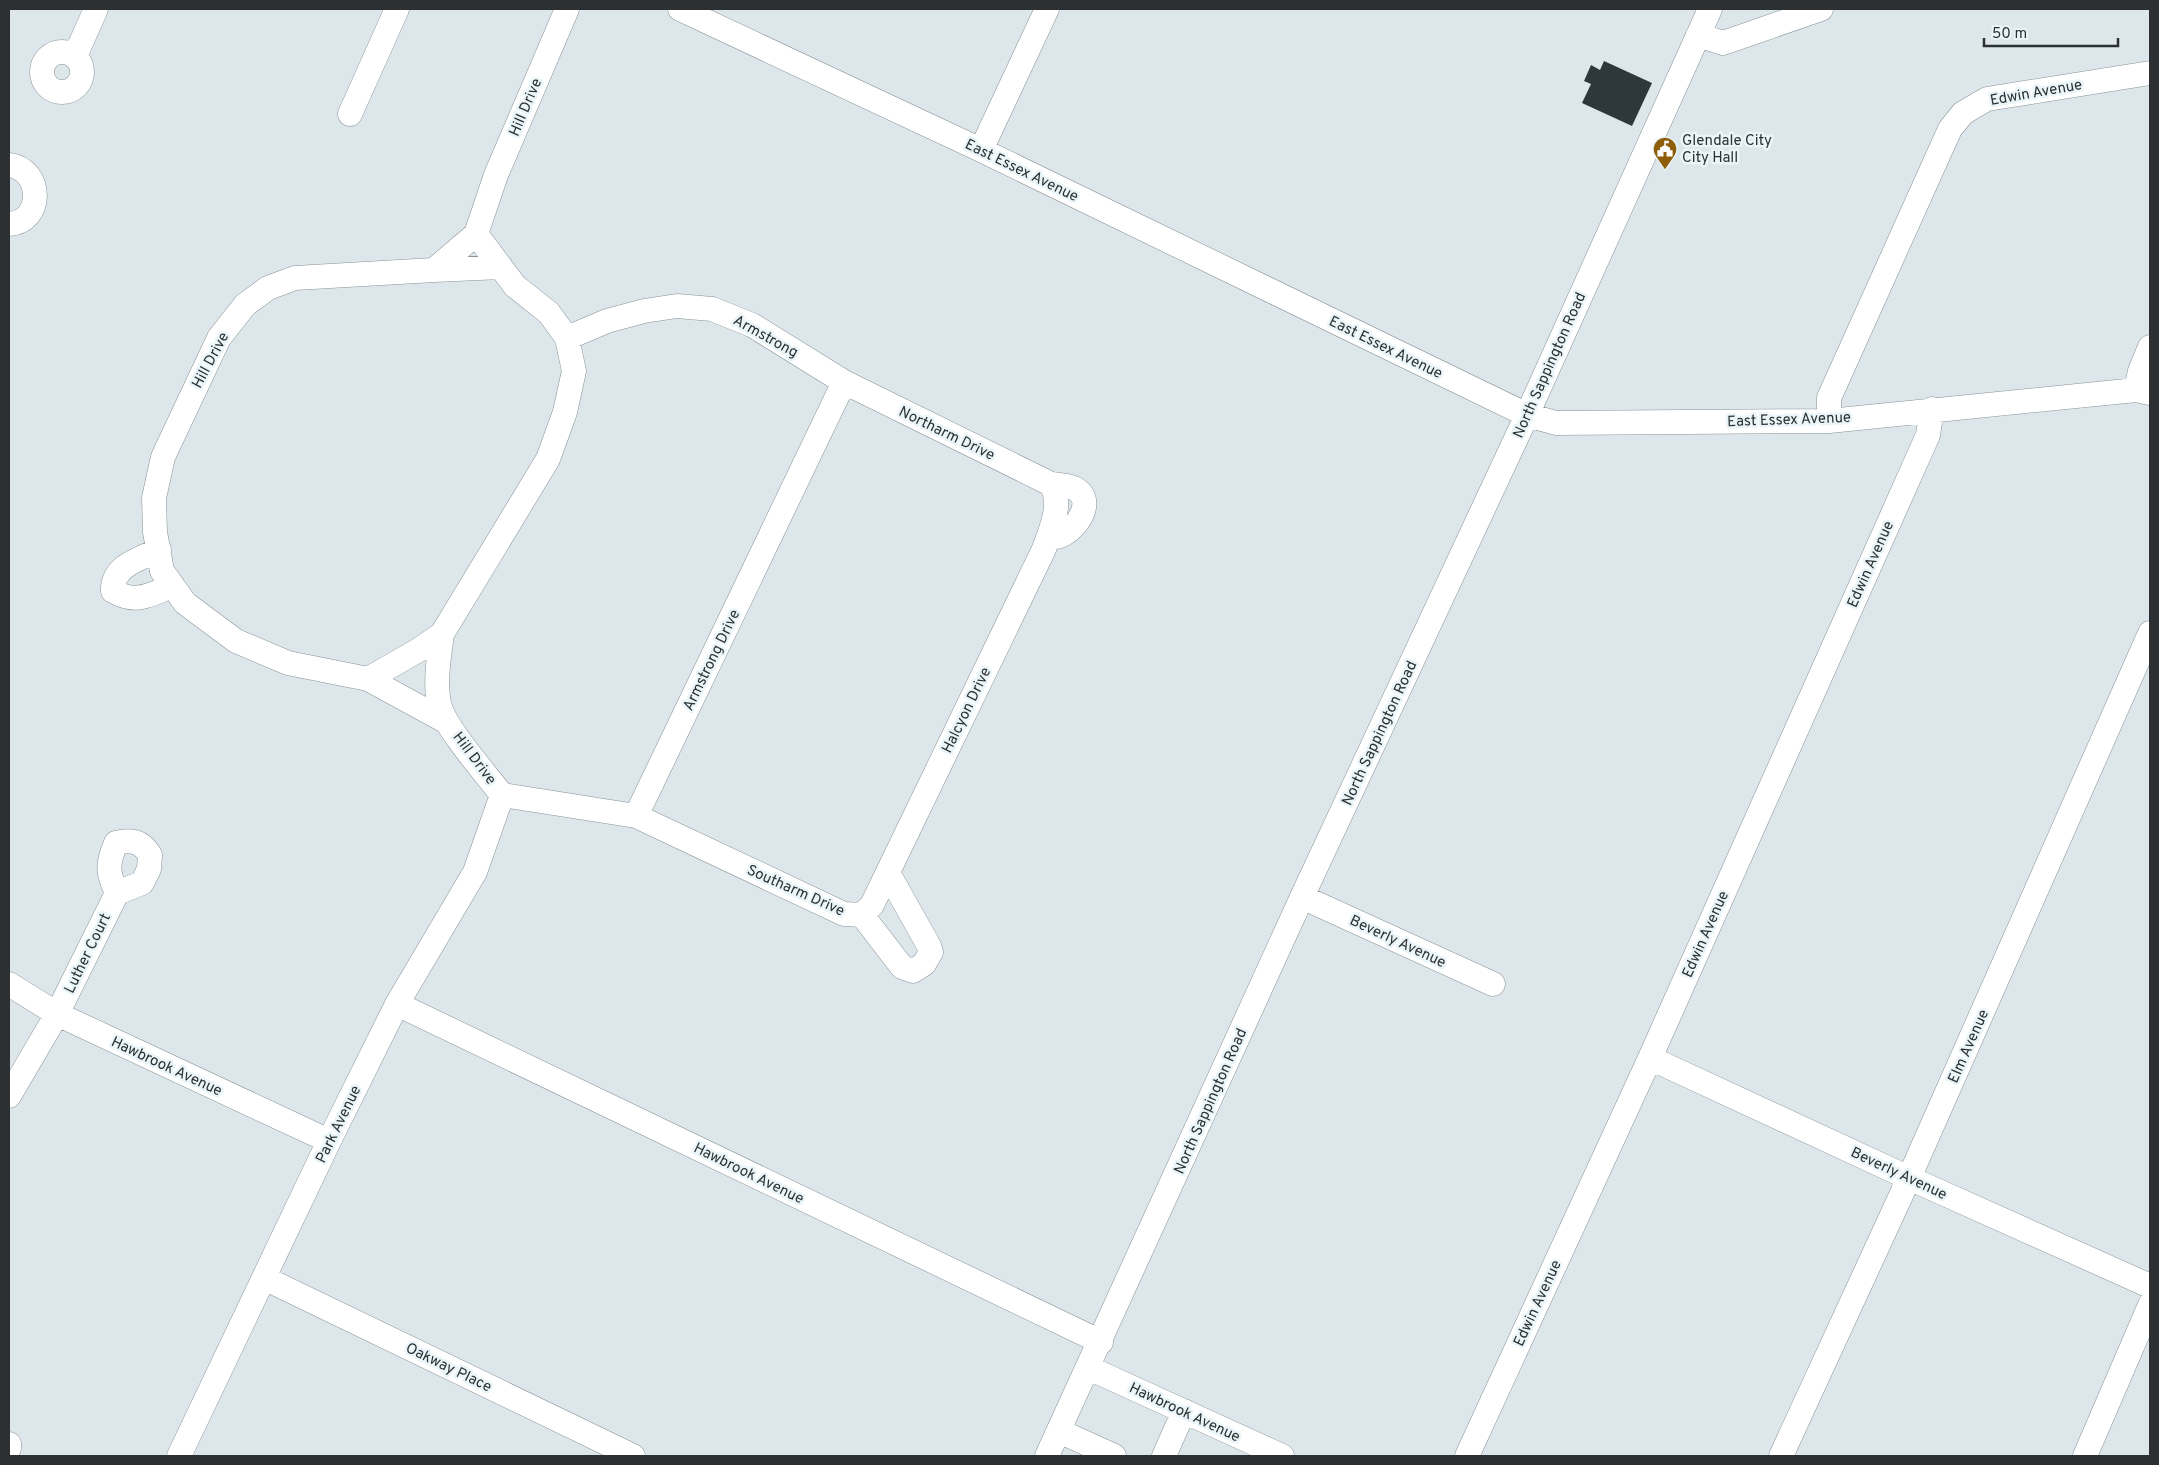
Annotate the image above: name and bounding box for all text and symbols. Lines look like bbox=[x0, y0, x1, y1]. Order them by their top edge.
scale bar bbox=[1984, 15, 2118, 47]
text: 50 m bbox=[1992, 25, 2027, 44]
street label: Hill Drive bbox=[506, 76, 547, 139]
street label: Edwin Avenue bbox=[1989, 76, 2084, 111]
place label: Glendale City City Hall bbox=[1682, 132, 1772, 168]
street label: East Essex Avenue bbox=[961, 136, 1081, 207]
public building icon: Glendale City City Hall bbox=[1652, 136, 1678, 170]
street label: North Sappington Road bbox=[1510, 290, 1591, 442]
street label: Armstrong bbox=[729, 312, 801, 363]
street label: East Essex Avenue bbox=[1325, 313, 1445, 384]
street label: Hill Drive bbox=[189, 329, 234, 392]
street label: Northarm Drive bbox=[895, 403, 997, 466]
street label: East Essex Avenue bbox=[1727, 409, 1851, 432]
street label: Edwin Avenue bbox=[1844, 518, 1899, 611]
street label: Armstrong Drive bbox=[680, 607, 745, 715]
street label: North Sappington Road bbox=[1338, 658, 1422, 809]
street label: Halcyon Drive bbox=[938, 665, 996, 757]
street label: Hill Drive bbox=[448, 729, 500, 789]
street label: Southarm Drive bbox=[744, 861, 847, 921]
street label: Edwin Avenue bbox=[1679, 888, 1734, 981]
street label: Luther Court bbox=[61, 910, 116, 997]
street label: Beverly Avenue bbox=[1346, 912, 1449, 973]
street label: Elm Avenue bbox=[1945, 1007, 1994, 1086]
street label: North Sappington Road bbox=[1171, 1026, 1252, 1178]
street label: Hawbrook Avenue bbox=[108, 1033, 225, 1101]
street label: Park Avenue bbox=[312, 1083, 366, 1167]
street label: Hawbrook Avenue bbox=[690, 1139, 807, 1209]
street label: Beverly Avenue bbox=[1847, 1144, 1950, 1205]
street label: Edwin Avenue bbox=[1510, 1257, 1567, 1350]
street label: Oakway Place bbox=[402, 1339, 494, 1397]
street label: Hawbrook Avenue bbox=[1126, 1379, 1243, 1447]

